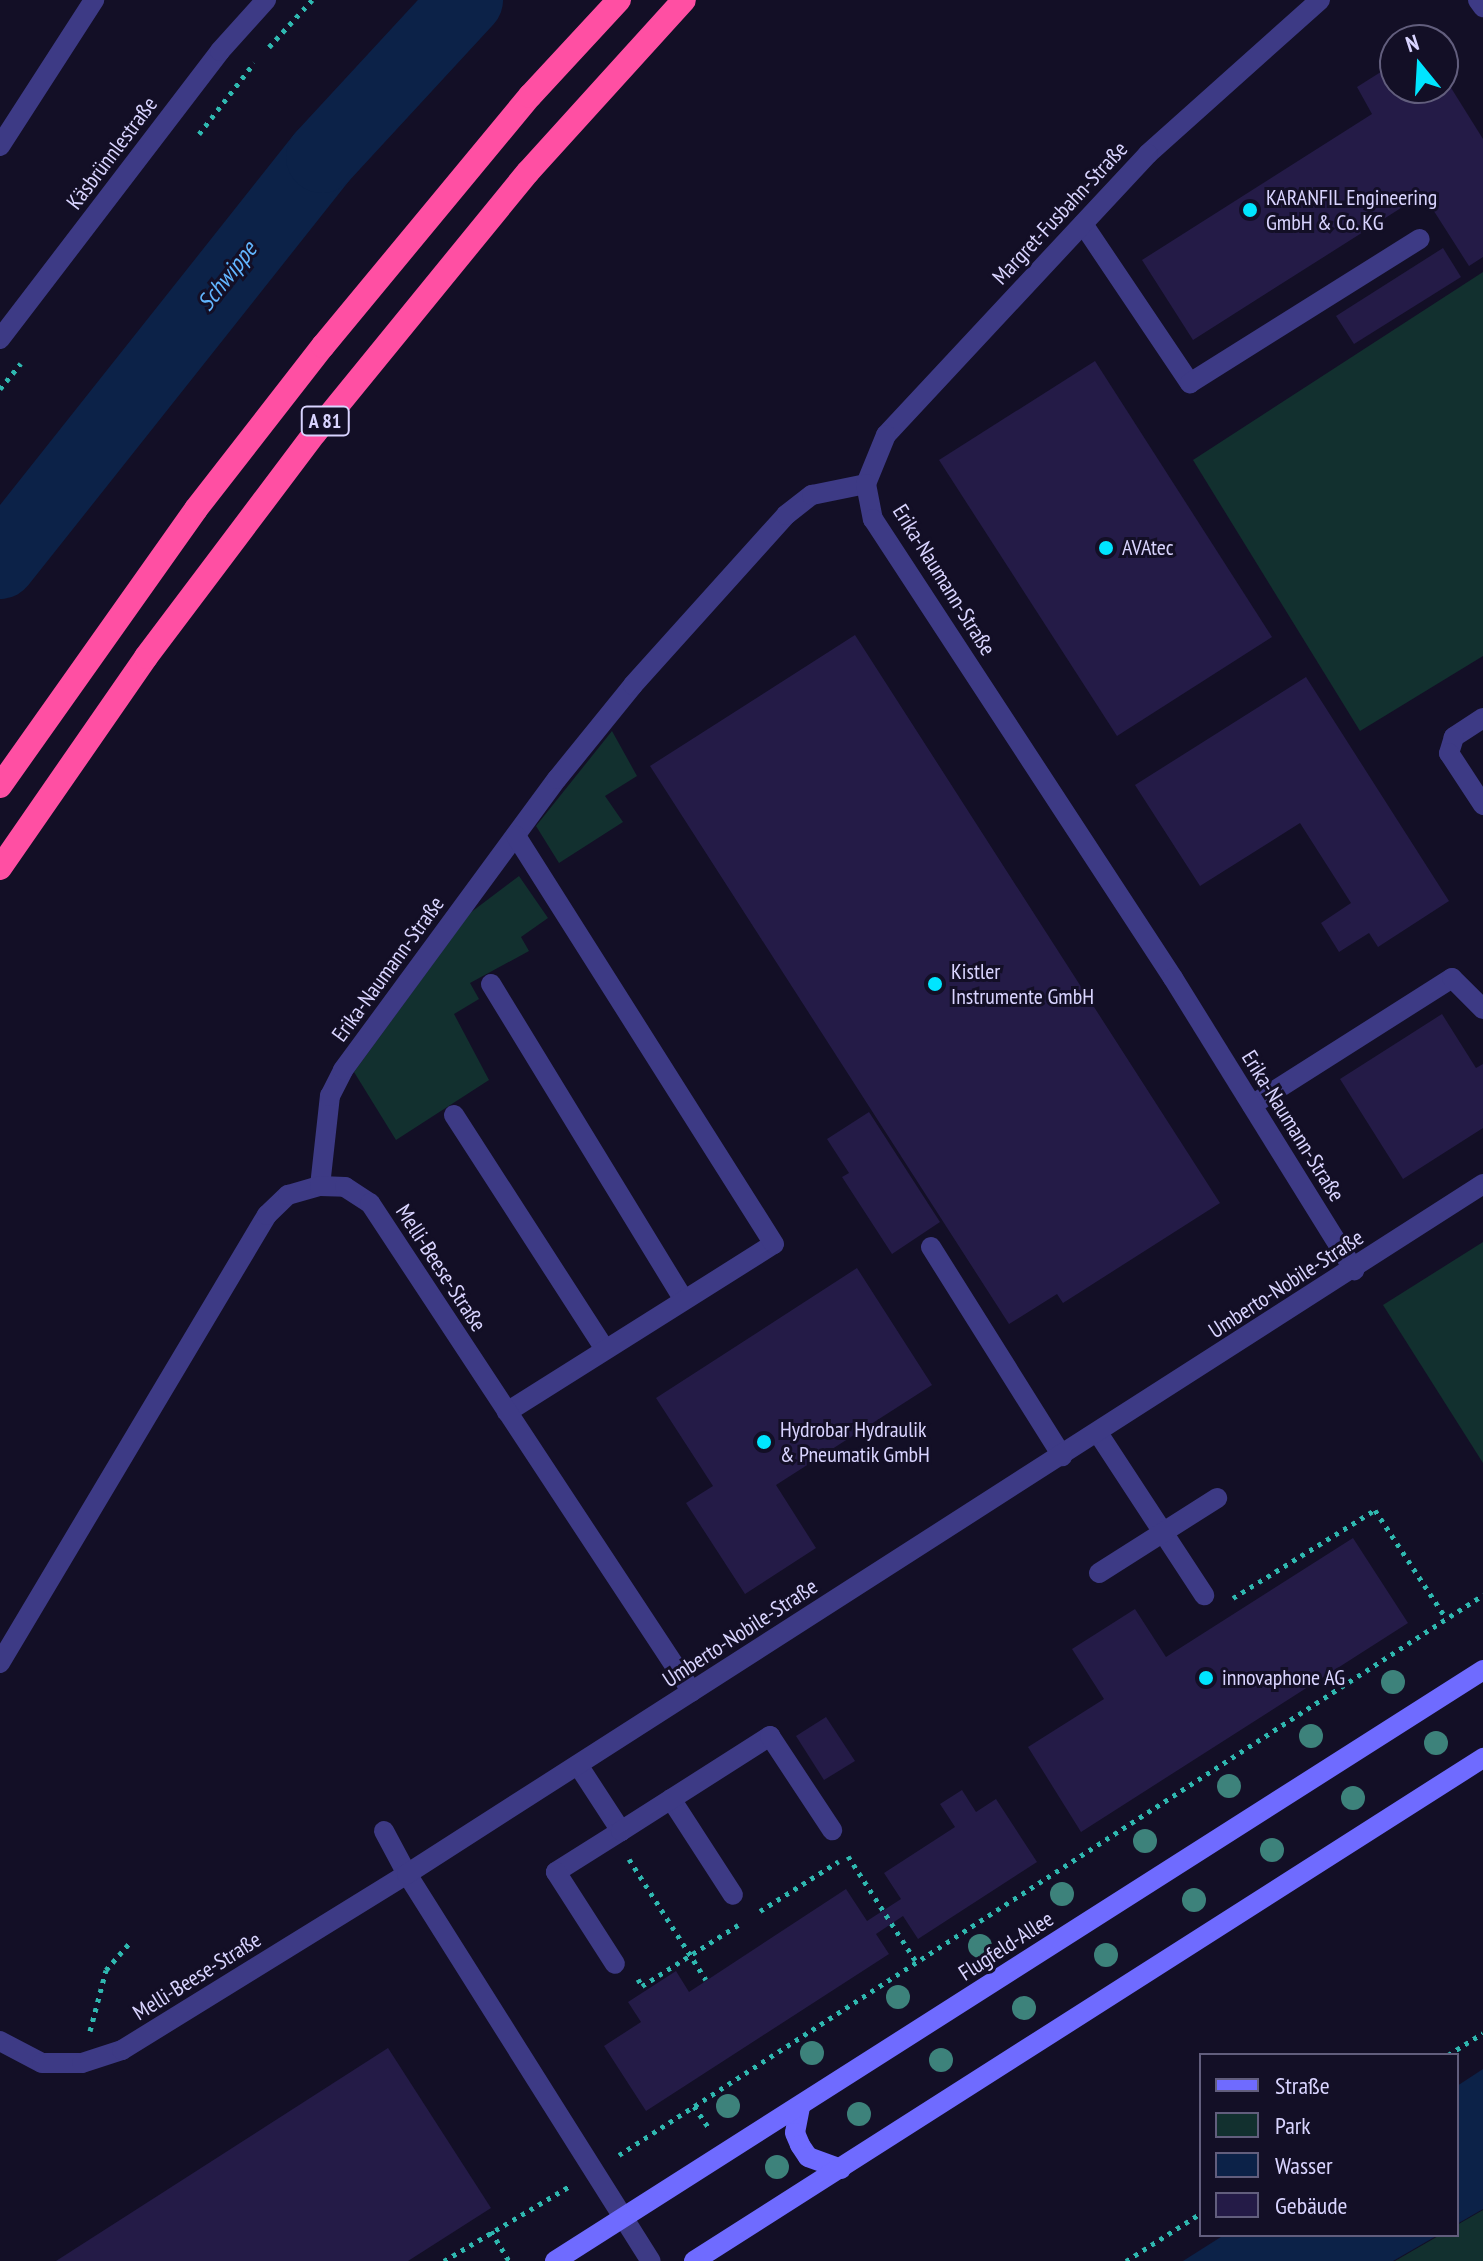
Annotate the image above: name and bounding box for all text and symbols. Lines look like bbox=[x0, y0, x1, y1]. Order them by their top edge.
north arrow bbox=[1379, 24, 1459, 104]
text: N bbox=[1402, 28, 1422, 58]
street label: Käsbrünnlestraße bbox=[61, 92, 163, 214]
street label: Margret-Fusbahn-Straße bbox=[987, 136, 1133, 290]
place label: KARANFIL Engineering GmbH & Co. KG bbox=[1266, 184, 1438, 236]
marker: KARANFIL Engineering GmbH & Co. KG bbox=[1241, 201, 1259, 219]
water label: Schwippe bbox=[191, 236, 263, 316]
road number: A 81 bbox=[299, 405, 351, 437]
street label: Erika-Naumann-Straße bbox=[887, 500, 1001, 660]
place label: AVAtec bbox=[1122, 535, 1174, 561]
marker: AVAtec bbox=[1097, 539, 1115, 557]
street label: Erika-Naumann-Straße bbox=[326, 891, 450, 1047]
place label: Kistler Instrumente GmbH bbox=[951, 958, 1094, 1010]
marker: Kistler Instrumente GmbH bbox=[926, 975, 944, 993]
street label: Erika-Naumann-Straße bbox=[1236, 1046, 1350, 1206]
street label: Melli-Beese-Straße bbox=[390, 1200, 492, 1336]
street label: Umberto-Nobile-Straße bbox=[1204, 1224, 1368, 1344]
place label: Hydrobar Hydraulik & Pneumatik GmbH bbox=[780, 1416, 930, 1468]
marker: Hydrobar Hydraulik & Pneumatik GmbH bbox=[755, 1433, 773, 1451]
street label: Umberto-Nobile-Straße bbox=[658, 1573, 822, 1693]
place label: innovaphone AG bbox=[1222, 1665, 1346, 1691]
marker: innovaphone AG bbox=[1197, 1669, 1215, 1687]
street label: Flugfeld-Allee bbox=[954, 1906, 1058, 1986]
street label: Melli-Beese-Straße bbox=[128, 1926, 266, 2026]
legend bbox=[1199, 2053, 1459, 2237]
text: Straße bbox=[1275, 2070, 1330, 2101]
text: Park bbox=[1275, 2110, 1311, 2141]
text: Wasser bbox=[1275, 2150, 1333, 2181]
text: Gebäude bbox=[1275, 2190, 1347, 2221]

